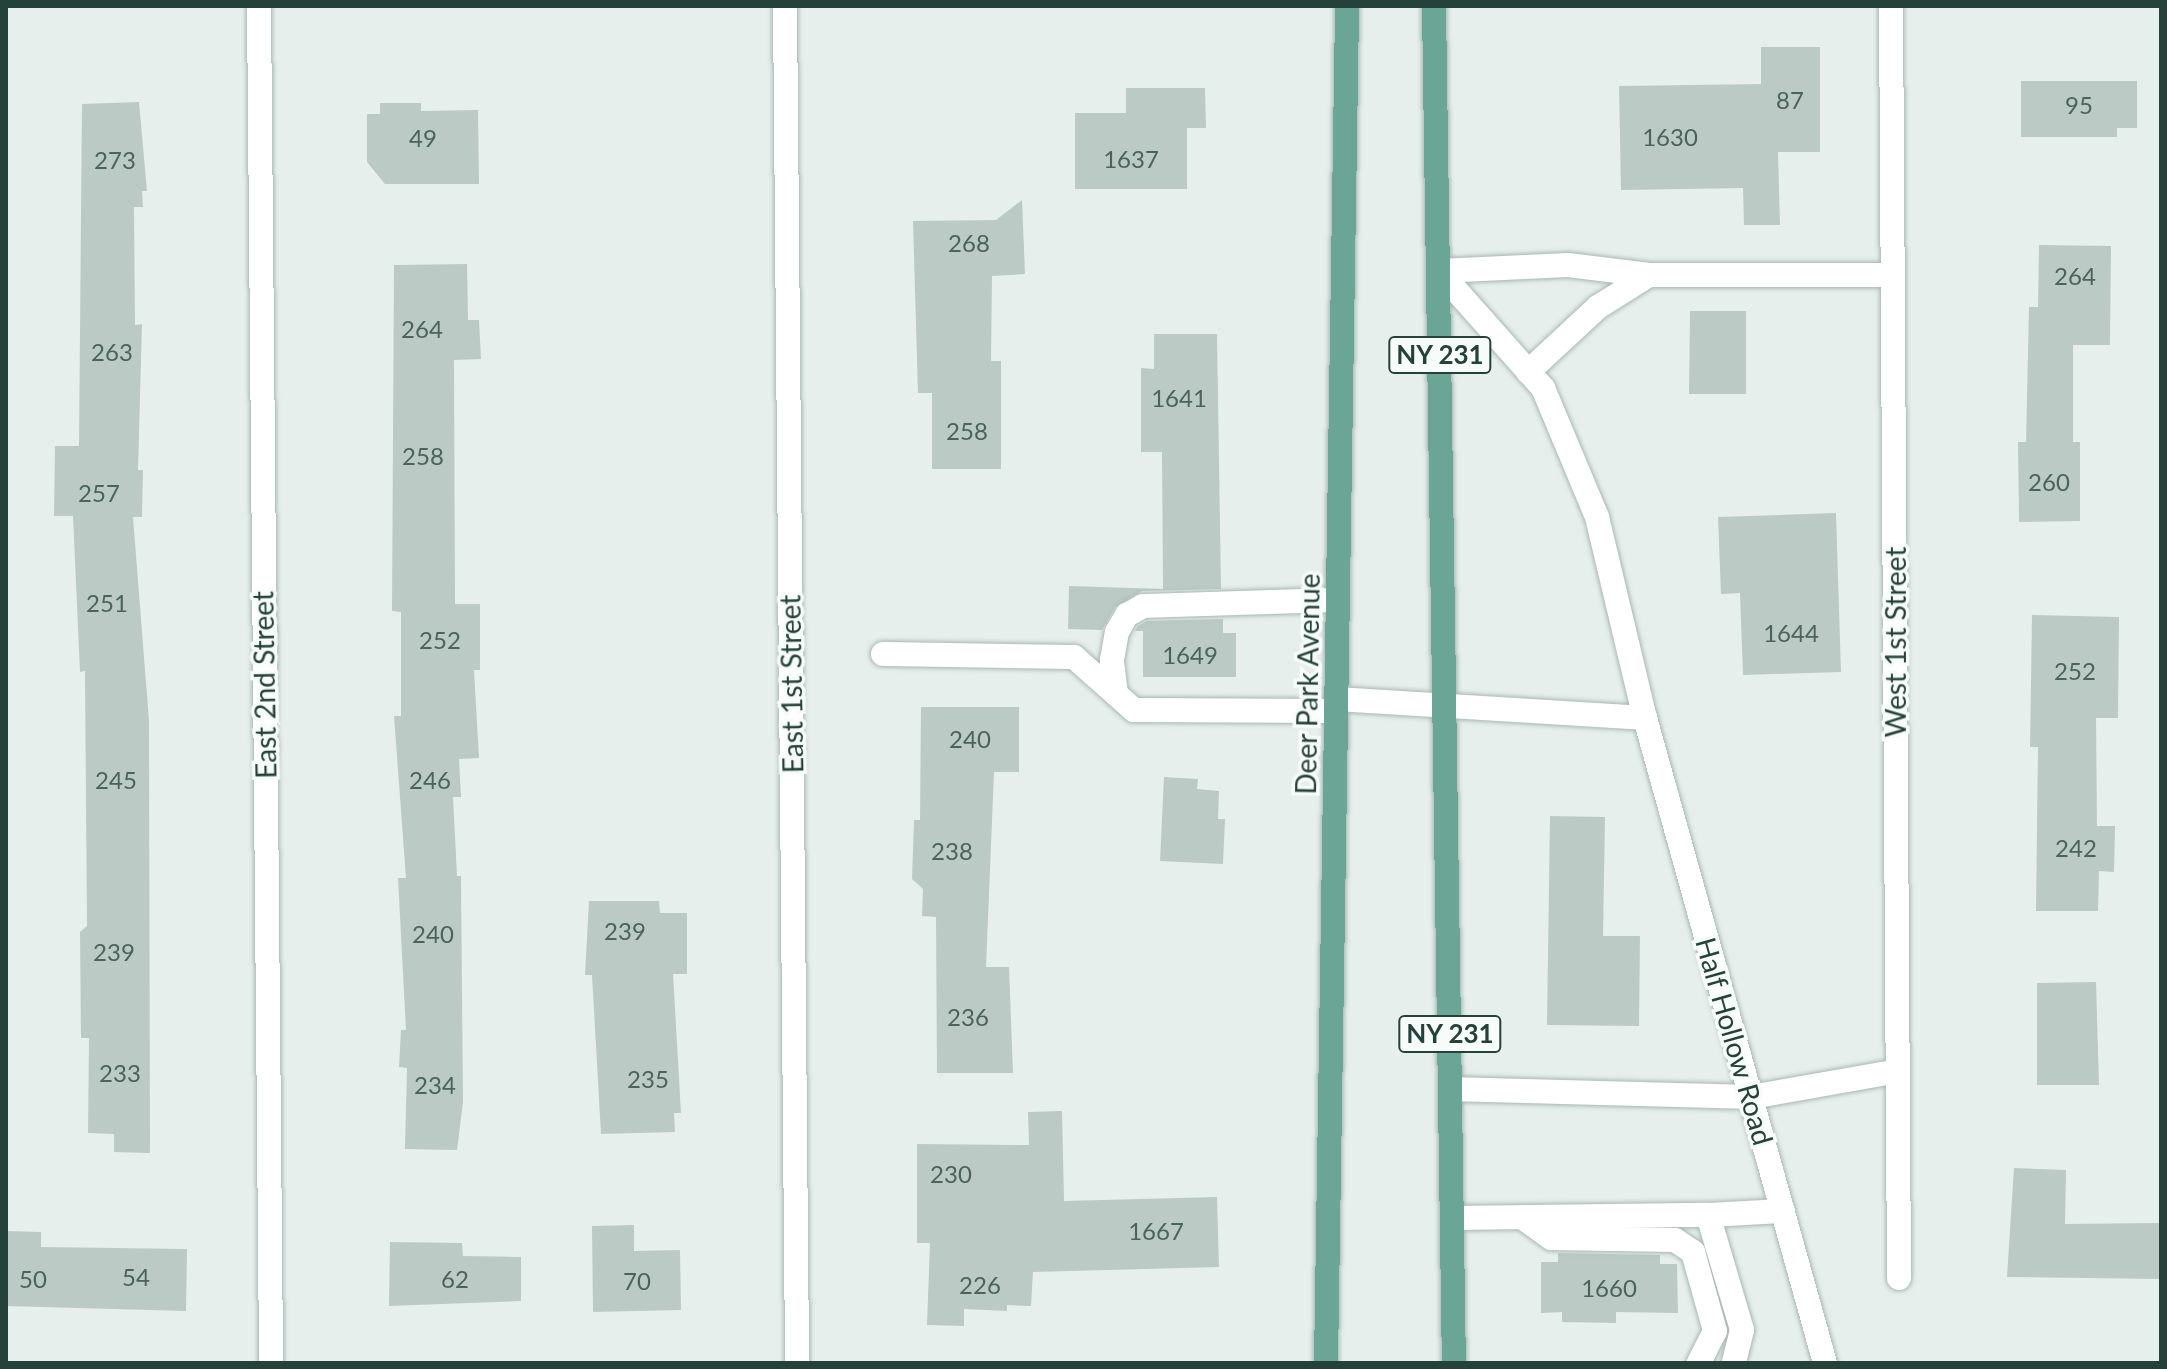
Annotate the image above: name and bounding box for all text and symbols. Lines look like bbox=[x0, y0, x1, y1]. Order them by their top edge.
house number: 87 bbox=[1776, 86, 1804, 114]
house number: 95 bbox=[2065, 91, 2093, 119]
house number: 1630 bbox=[1642, 123, 1698, 151]
house number: 49 bbox=[409, 124, 437, 152]
house number: 1637 bbox=[1103, 145, 1159, 173]
house number: 273 bbox=[94, 146, 136, 174]
house number: 268 bbox=[948, 229, 990, 257]
house number: 264 bbox=[2054, 262, 2096, 290]
house number: 264 bbox=[401, 315, 443, 343]
road number: NY 231 bbox=[1386, 333, 1494, 377]
house number: 263 bbox=[91, 338, 133, 366]
house number: 1641 bbox=[1151, 384, 1207, 412]
house number: 258 bbox=[946, 417, 988, 445]
house number: 258 bbox=[402, 442, 444, 470]
house number: 260 bbox=[2028, 468, 2070, 496]
house number: 257 bbox=[78, 479, 120, 507]
street label: West 1st Street bbox=[1878, 547, 1912, 737]
street label: Deer Park Avenue bbox=[1288, 572, 1326, 796]
house number: 251 bbox=[86, 589, 128, 617]
street label: East 2nd Street bbox=[246, 591, 282, 779]
street label: East 1st Street bbox=[773, 594, 809, 774]
house number: 1644 bbox=[1763, 619, 1819, 647]
house number: 252 bbox=[419, 626, 461, 654]
house number: 1649 bbox=[1162, 641, 1218, 669]
house number: 252 bbox=[2054, 657, 2096, 685]
house number: 240 bbox=[949, 725, 991, 753]
house number: 245 bbox=[95, 766, 137, 794]
house number: 246 bbox=[409, 766, 451, 794]
house number: 242 bbox=[2055, 834, 2097, 862]
house number: 238 bbox=[931, 837, 973, 865]
house number: 239 bbox=[604, 917, 646, 945]
house number: 240 bbox=[412, 920, 454, 948]
street label: Half Hollow Road bbox=[1689, 933, 1781, 1149]
house number: 239 bbox=[93, 938, 135, 966]
house number: 236 bbox=[947, 1003, 989, 1031]
road number: NY 231 bbox=[1396, 1012, 1504, 1056]
house number: 233 bbox=[99, 1059, 141, 1087]
house number: 235 bbox=[627, 1065, 669, 1093]
house number: 234 bbox=[414, 1071, 456, 1099]
house number: 230 bbox=[930, 1160, 972, 1188]
house number: 1667 bbox=[1128, 1217, 1184, 1245]
house number: 54 bbox=[122, 1263, 150, 1291]
house number: 50 bbox=[19, 1265, 47, 1293]
house number: 62 bbox=[441, 1265, 469, 1293]
house number: 70 bbox=[623, 1267, 651, 1295]
house number: 226 bbox=[959, 1271, 1001, 1299]
house number: 1660 bbox=[1581, 1274, 1637, 1302]

